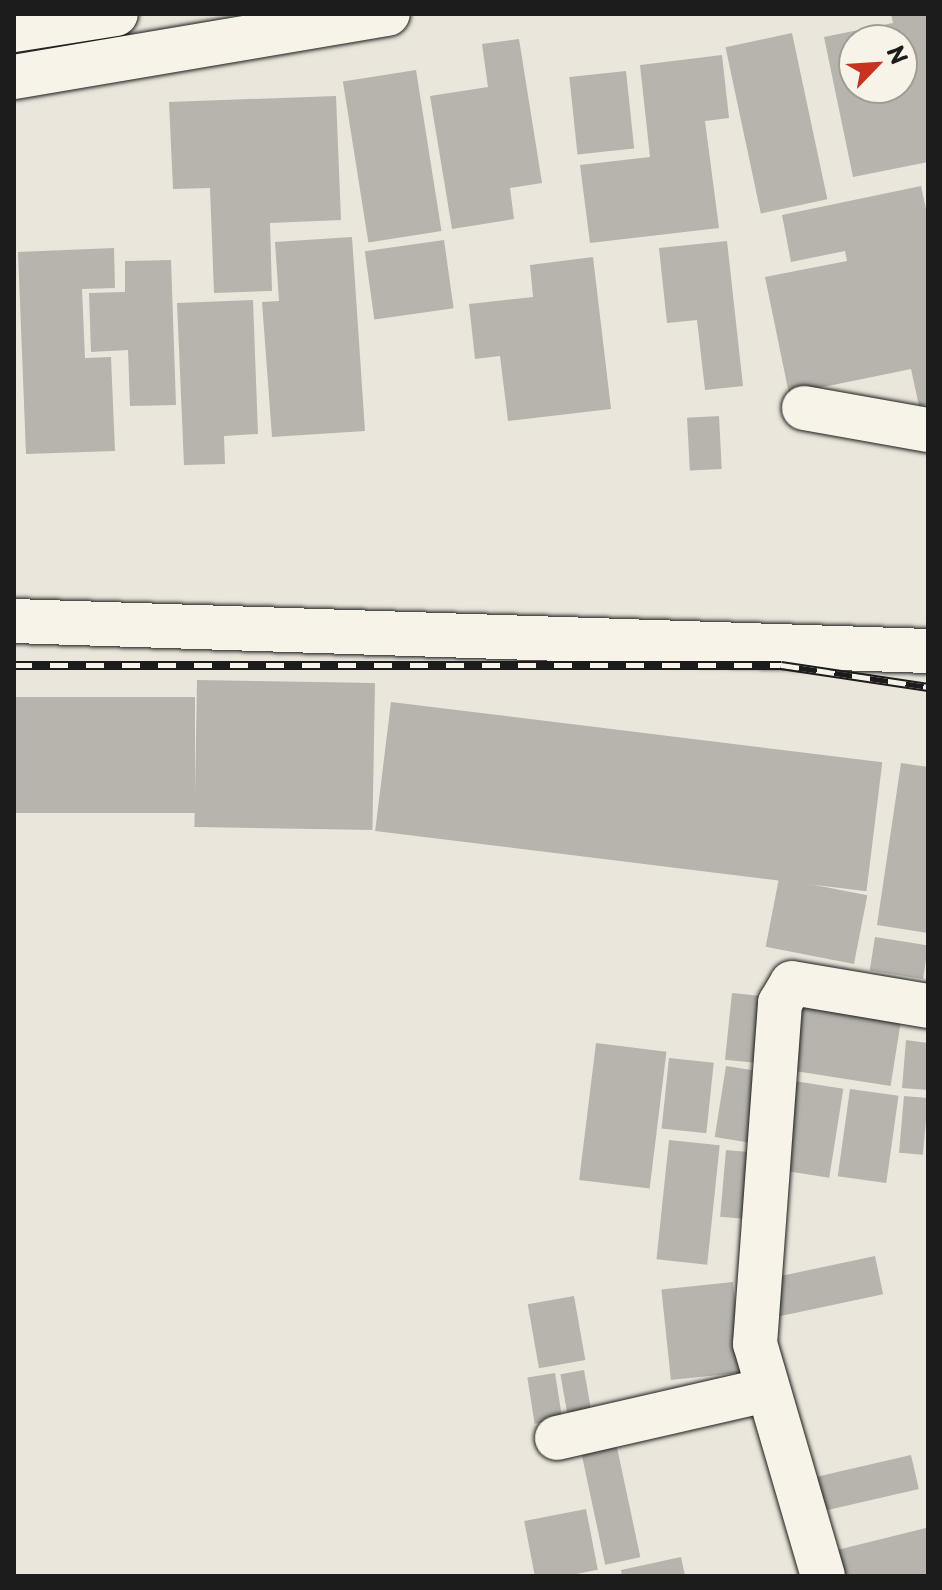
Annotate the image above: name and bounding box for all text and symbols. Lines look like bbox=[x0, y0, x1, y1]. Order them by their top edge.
north arrow bbox=[838, 24, 918, 104]
text: N bbox=[880, 40, 917, 69]

